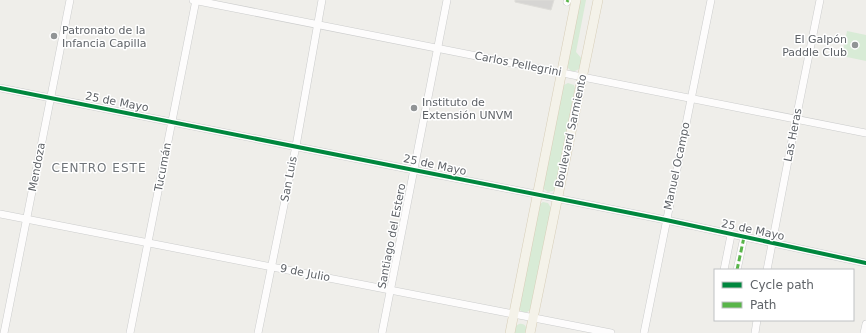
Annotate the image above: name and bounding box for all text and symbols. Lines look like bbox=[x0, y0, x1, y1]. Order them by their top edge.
place label: Patronato de la Infancia Capilla bbox=[62, 24, 146, 50]
marker: Patronato de la Infancia Capilla bbox=[49, 31, 59, 41]
place label: El Galpón Paddle Club bbox=[782, 33, 847, 59]
marker: El Galpón Paddle Club bbox=[850, 40, 860, 50]
street label: Carlos Pellegrini bbox=[473, 49, 563, 79]
street label: Boulevard Sarmiento bbox=[553, 73, 589, 189]
street label: 25 de Mayo bbox=[84, 89, 150, 115]
place label: Instituto de Extensión UNVM bbox=[422, 96, 513, 122]
marker: Instituto de Extensión UNVM bbox=[409, 103, 419, 113]
street label: Las Heras bbox=[781, 107, 805, 163]
street label: Manuel Ocampo bbox=[661, 121, 693, 211]
street label: Mendoza bbox=[26, 141, 48, 193]
street label: Tucumán bbox=[152, 141, 174, 194]
street label: 25 de Mayo bbox=[402, 152, 468, 178]
street label: San Luis bbox=[278, 155, 300, 203]
district label: CENTRO ESTE bbox=[52, 161, 146, 175]
street label: Santiago del Estero bbox=[375, 182, 409, 290]
street label: 25 de Mayo bbox=[720, 217, 786, 243]
street label: 9 de Julio bbox=[279, 262, 331, 284]
legend bbox=[714, 269, 854, 321]
text: Cycle path bbox=[750, 278, 814, 292]
text: Path bbox=[750, 298, 776, 312]

